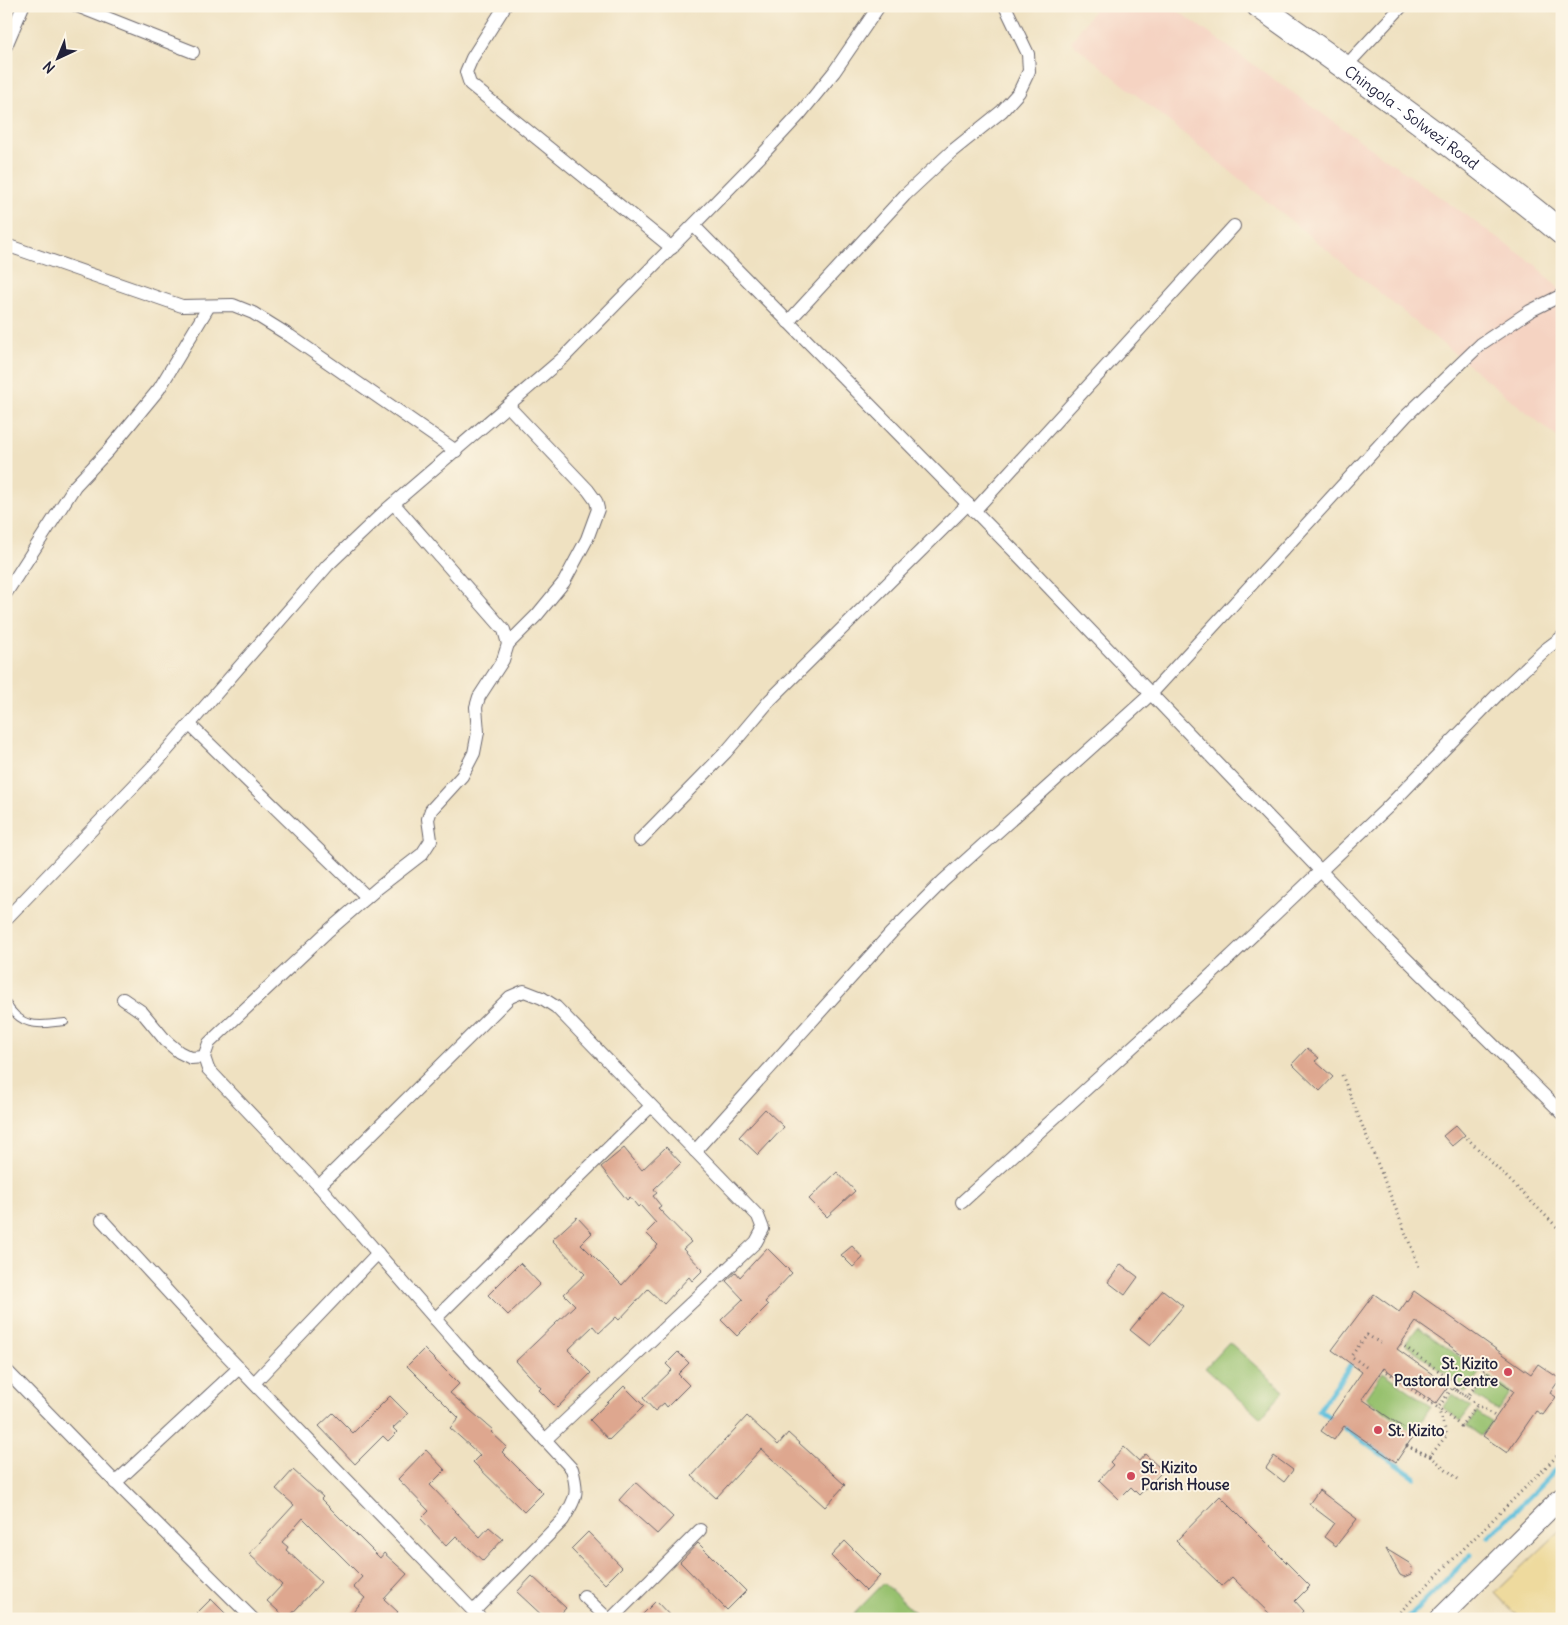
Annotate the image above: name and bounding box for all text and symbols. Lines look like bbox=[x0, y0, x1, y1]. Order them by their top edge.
north arrow bbox=[32, 32, 82, 82]
text: N bbox=[39, 58, 59, 77]
street label: Chingola - Solwezi Road bbox=[1341, 61, 1483, 173]
place label: St. Kizito Pastoral Centre bbox=[1394, 1354, 1499, 1390]
marker: St. Kizito Pastoral Centre bbox=[1502, 1366, 1514, 1378]
place label: St. Kizito bbox=[1388, 1421, 1445, 1440]
marker: St. Kizito bbox=[1372, 1424, 1384, 1436]
place label: St. Kizito Parish House bbox=[1141, 1458, 1230, 1494]
marker: St. Kizito Parish House bbox=[1125, 1470, 1137, 1482]

